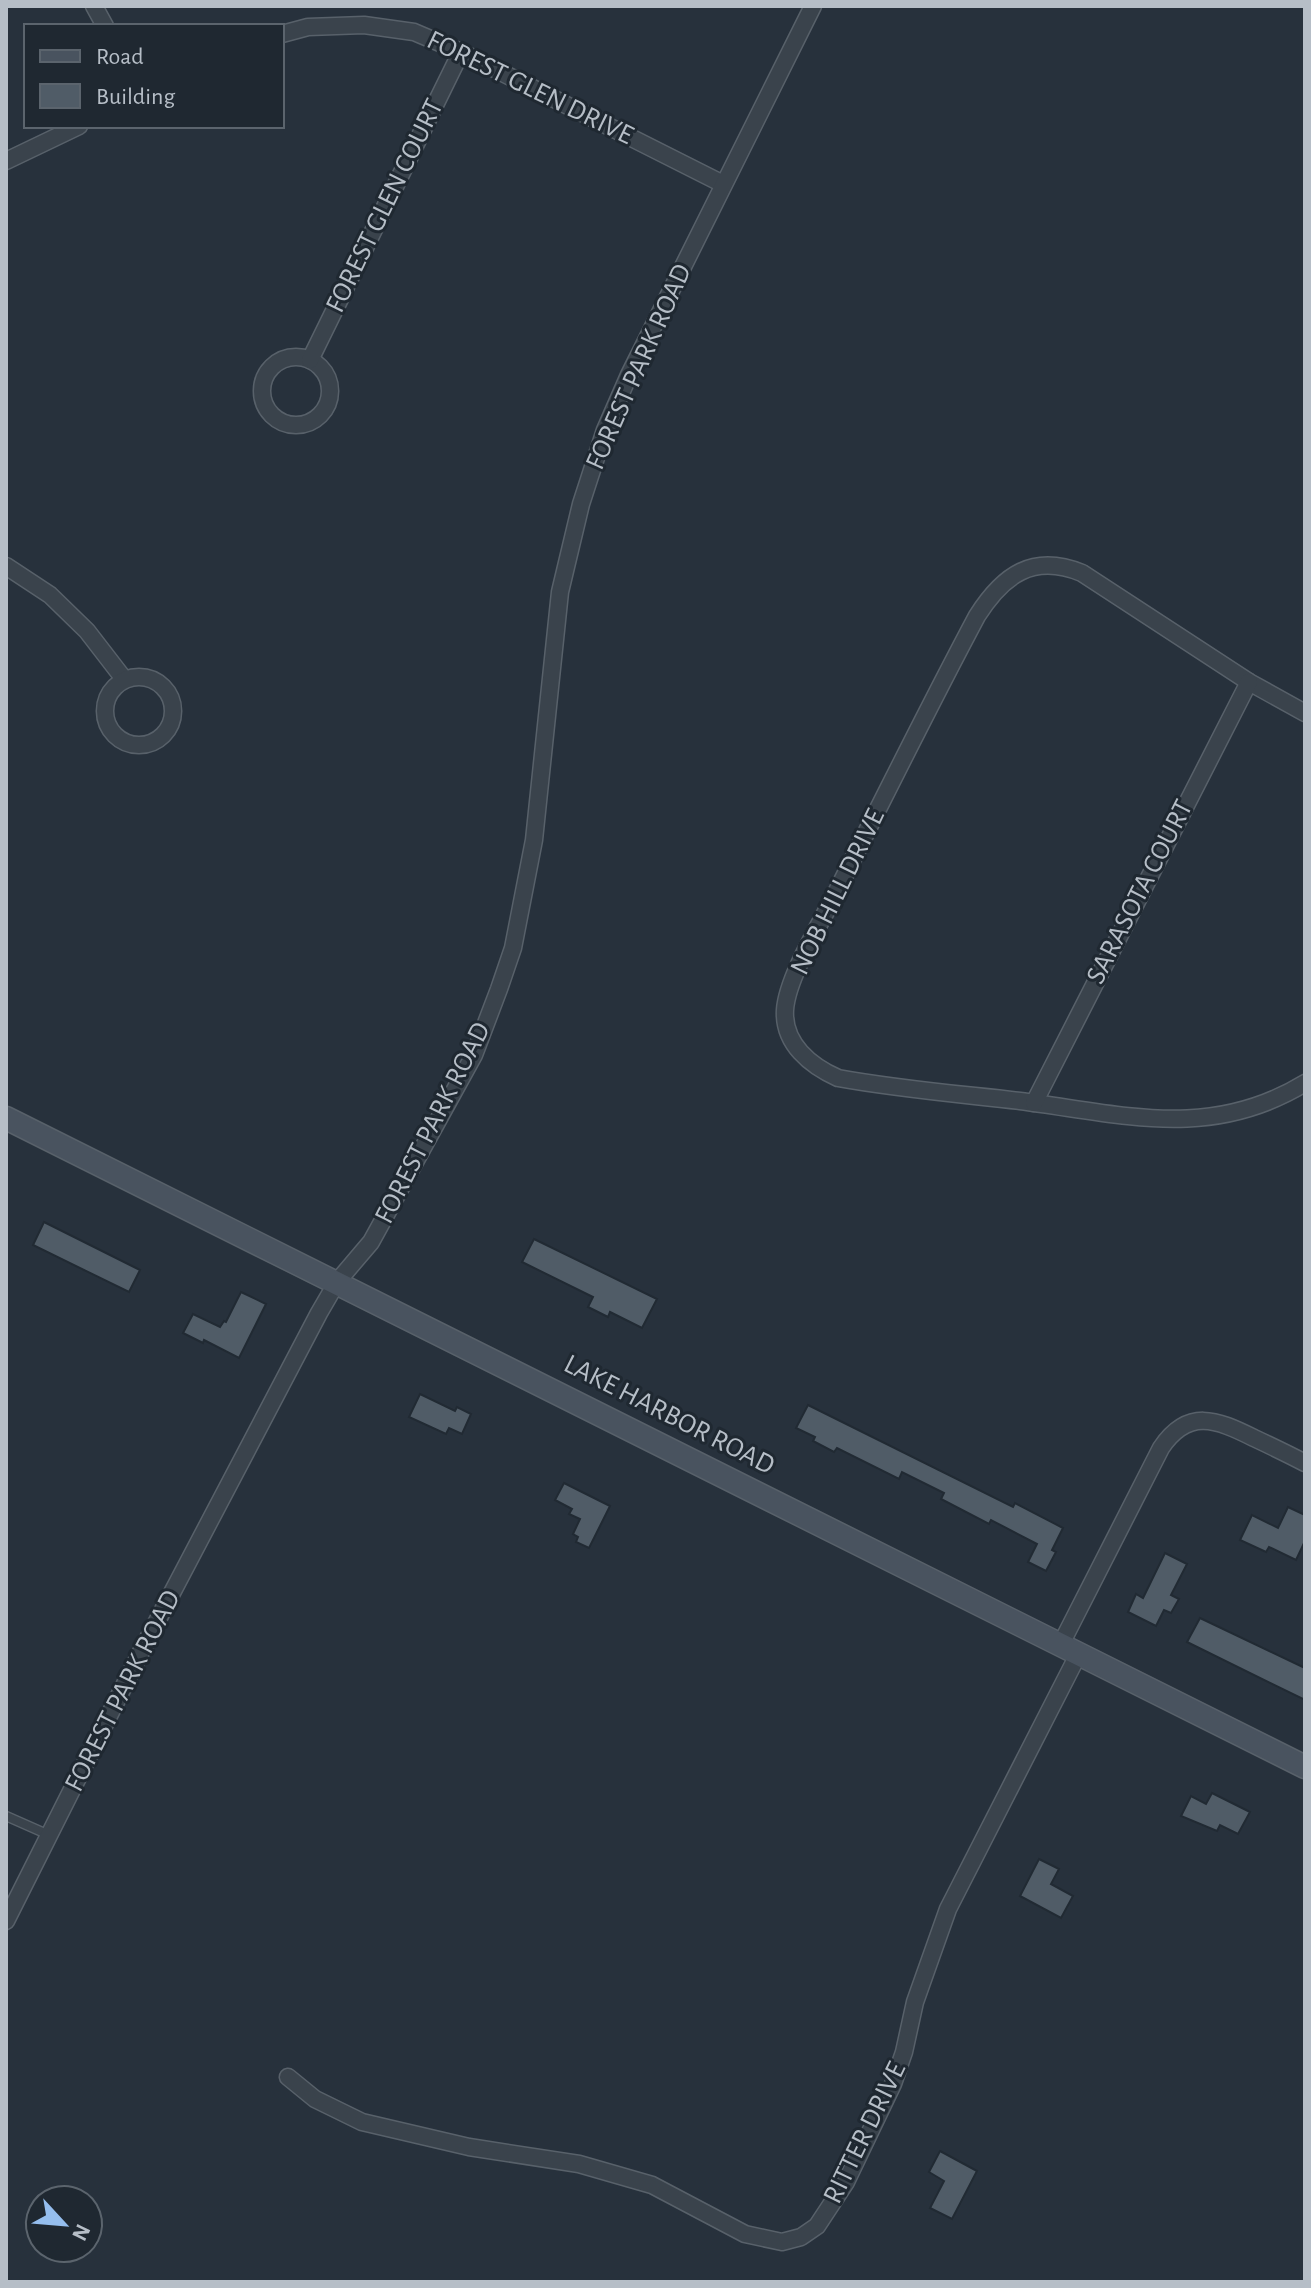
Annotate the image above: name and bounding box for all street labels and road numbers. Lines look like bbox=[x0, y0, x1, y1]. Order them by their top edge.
street label: FOREST GLEN DRIVE bbox=[422, 26, 638, 150]
street label: FOREST GLEN COURT bbox=[321, 95, 449, 317]
street label: FOREST PARK ROAD bbox=[581, 260, 697, 474]
street label: SARASOTA COURT bbox=[1082, 795, 1198, 988]
street label: NOB HILL DRIVE bbox=[786, 805, 890, 979]
street label: FOREST PARK ROAD bbox=[370, 1018, 496, 1228]
street label: LAKE HARBOR ROAD bbox=[559, 1350, 779, 1480]
street label: FOREST PARK ROAD bbox=[60, 1586, 186, 1796]
street label: RITTER DRIVE bbox=[819, 2058, 911, 2208]

